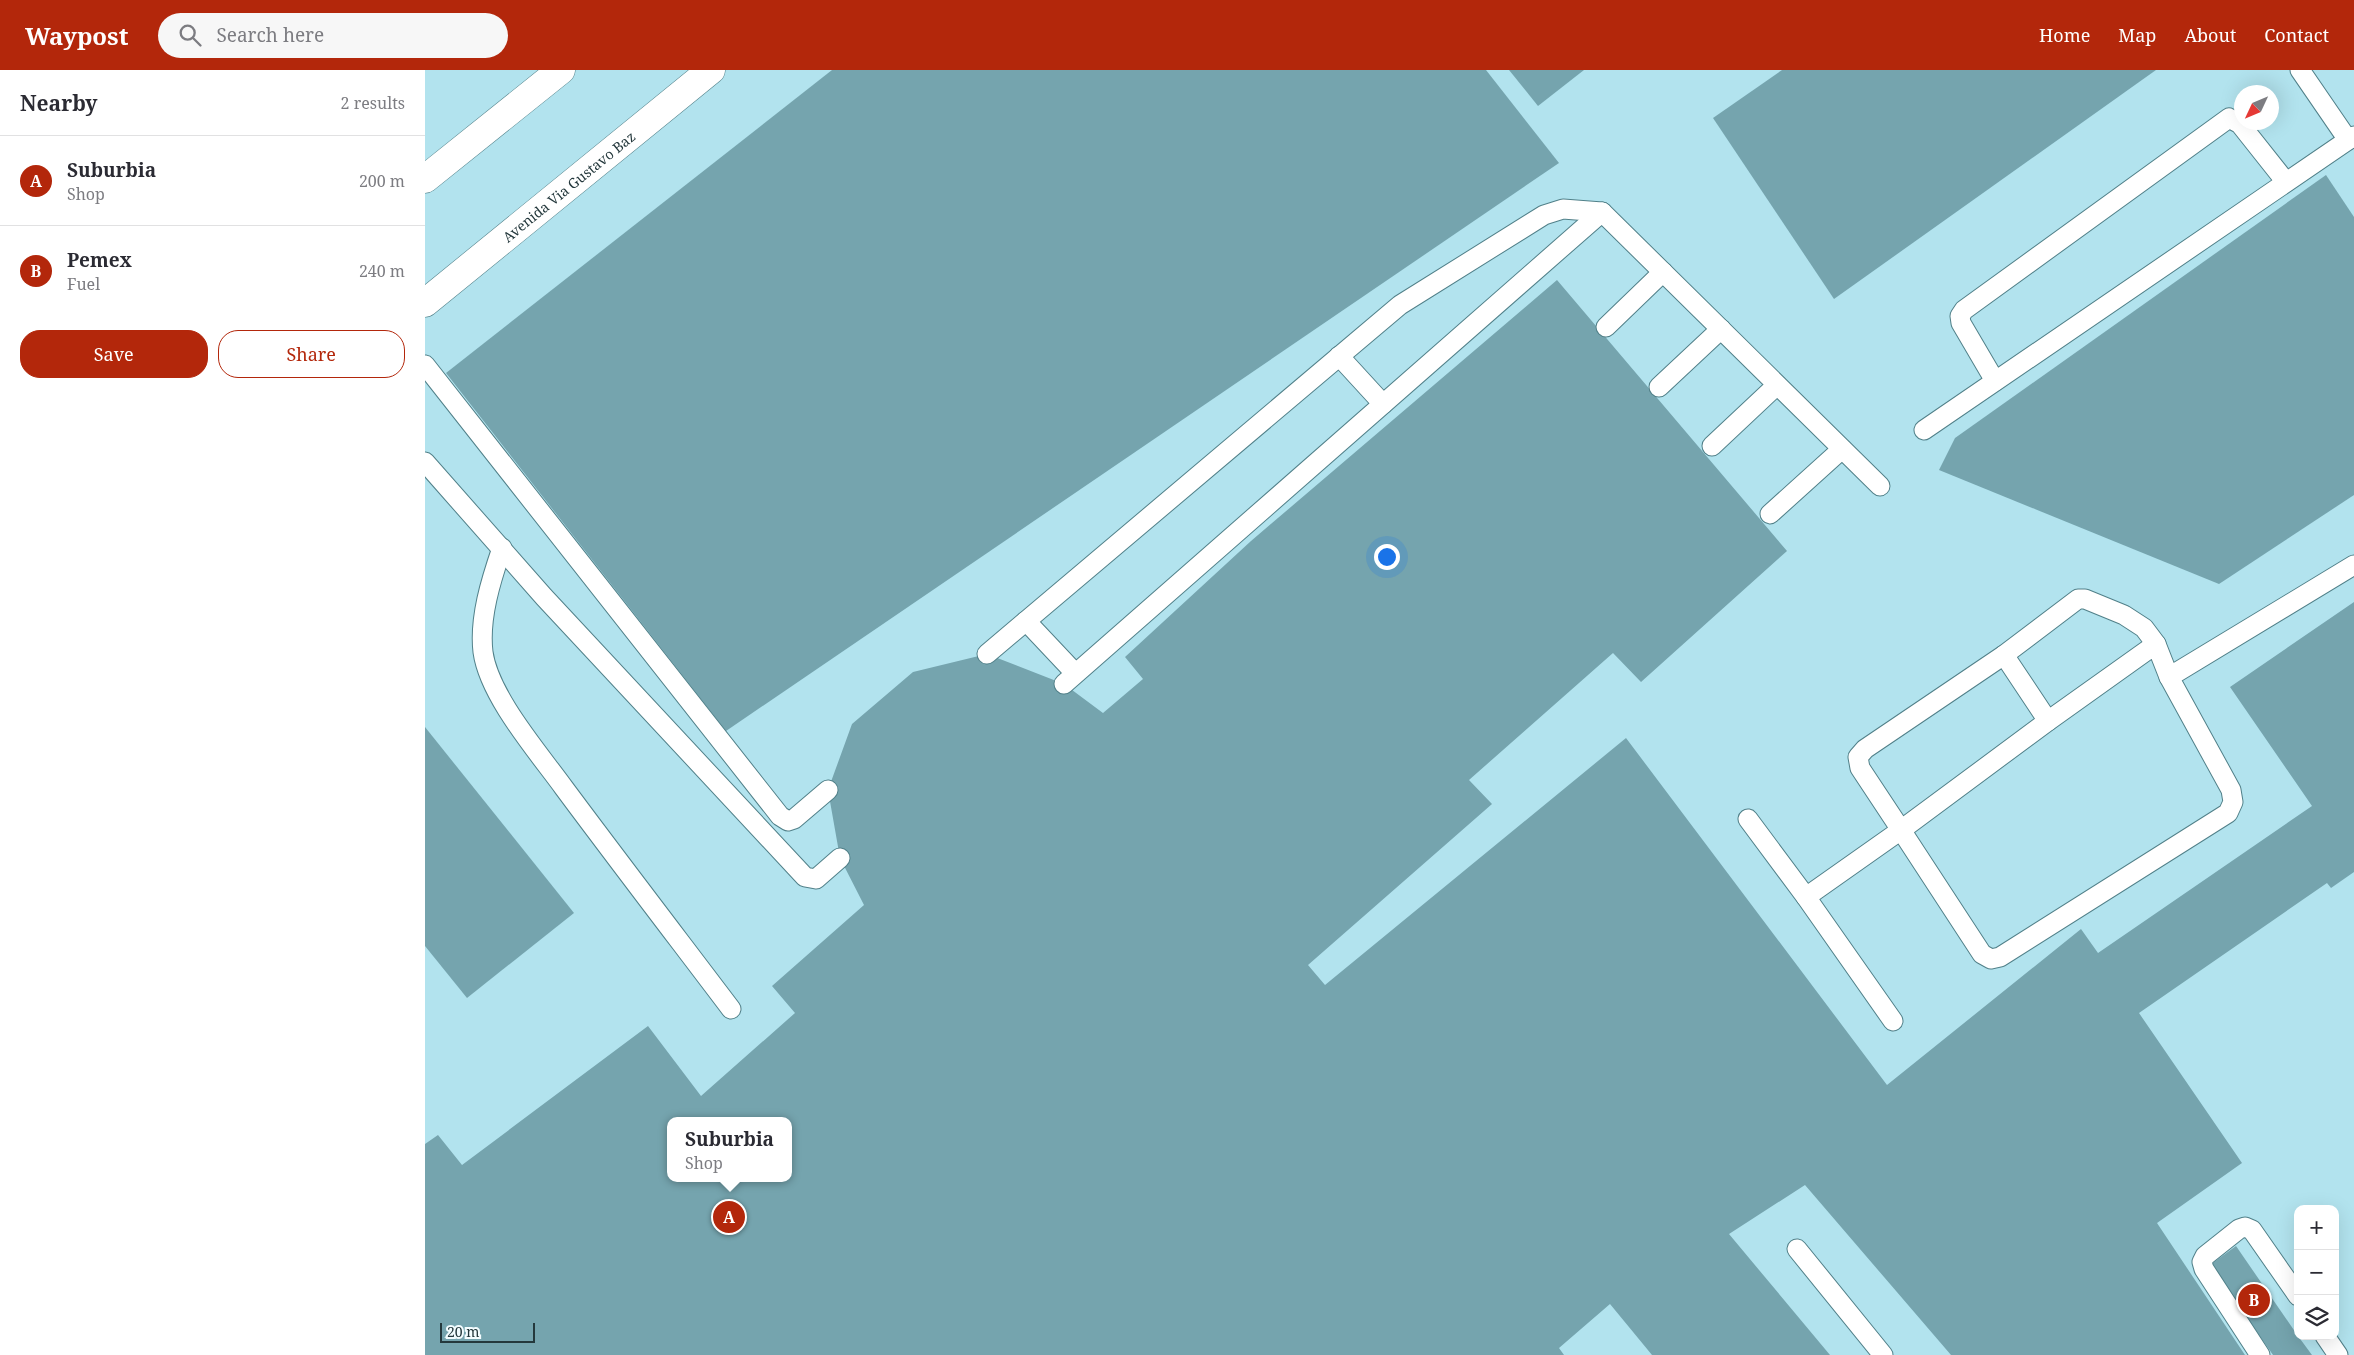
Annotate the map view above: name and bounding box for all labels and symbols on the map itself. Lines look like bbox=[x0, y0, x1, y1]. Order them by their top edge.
north arrow bbox=[2234, 85, 2279, 130]
street label: Avenida Via Gustavo Baz bbox=[498, 126, 639, 246]
your location bbox=[1374, 544, 1400, 570]
pin: A bbox=[713, 1198, 745, 1236]
pin: B bbox=[2238, 1281, 2270, 1319]
scale bar bbox=[440, 1320, 535, 1343]

